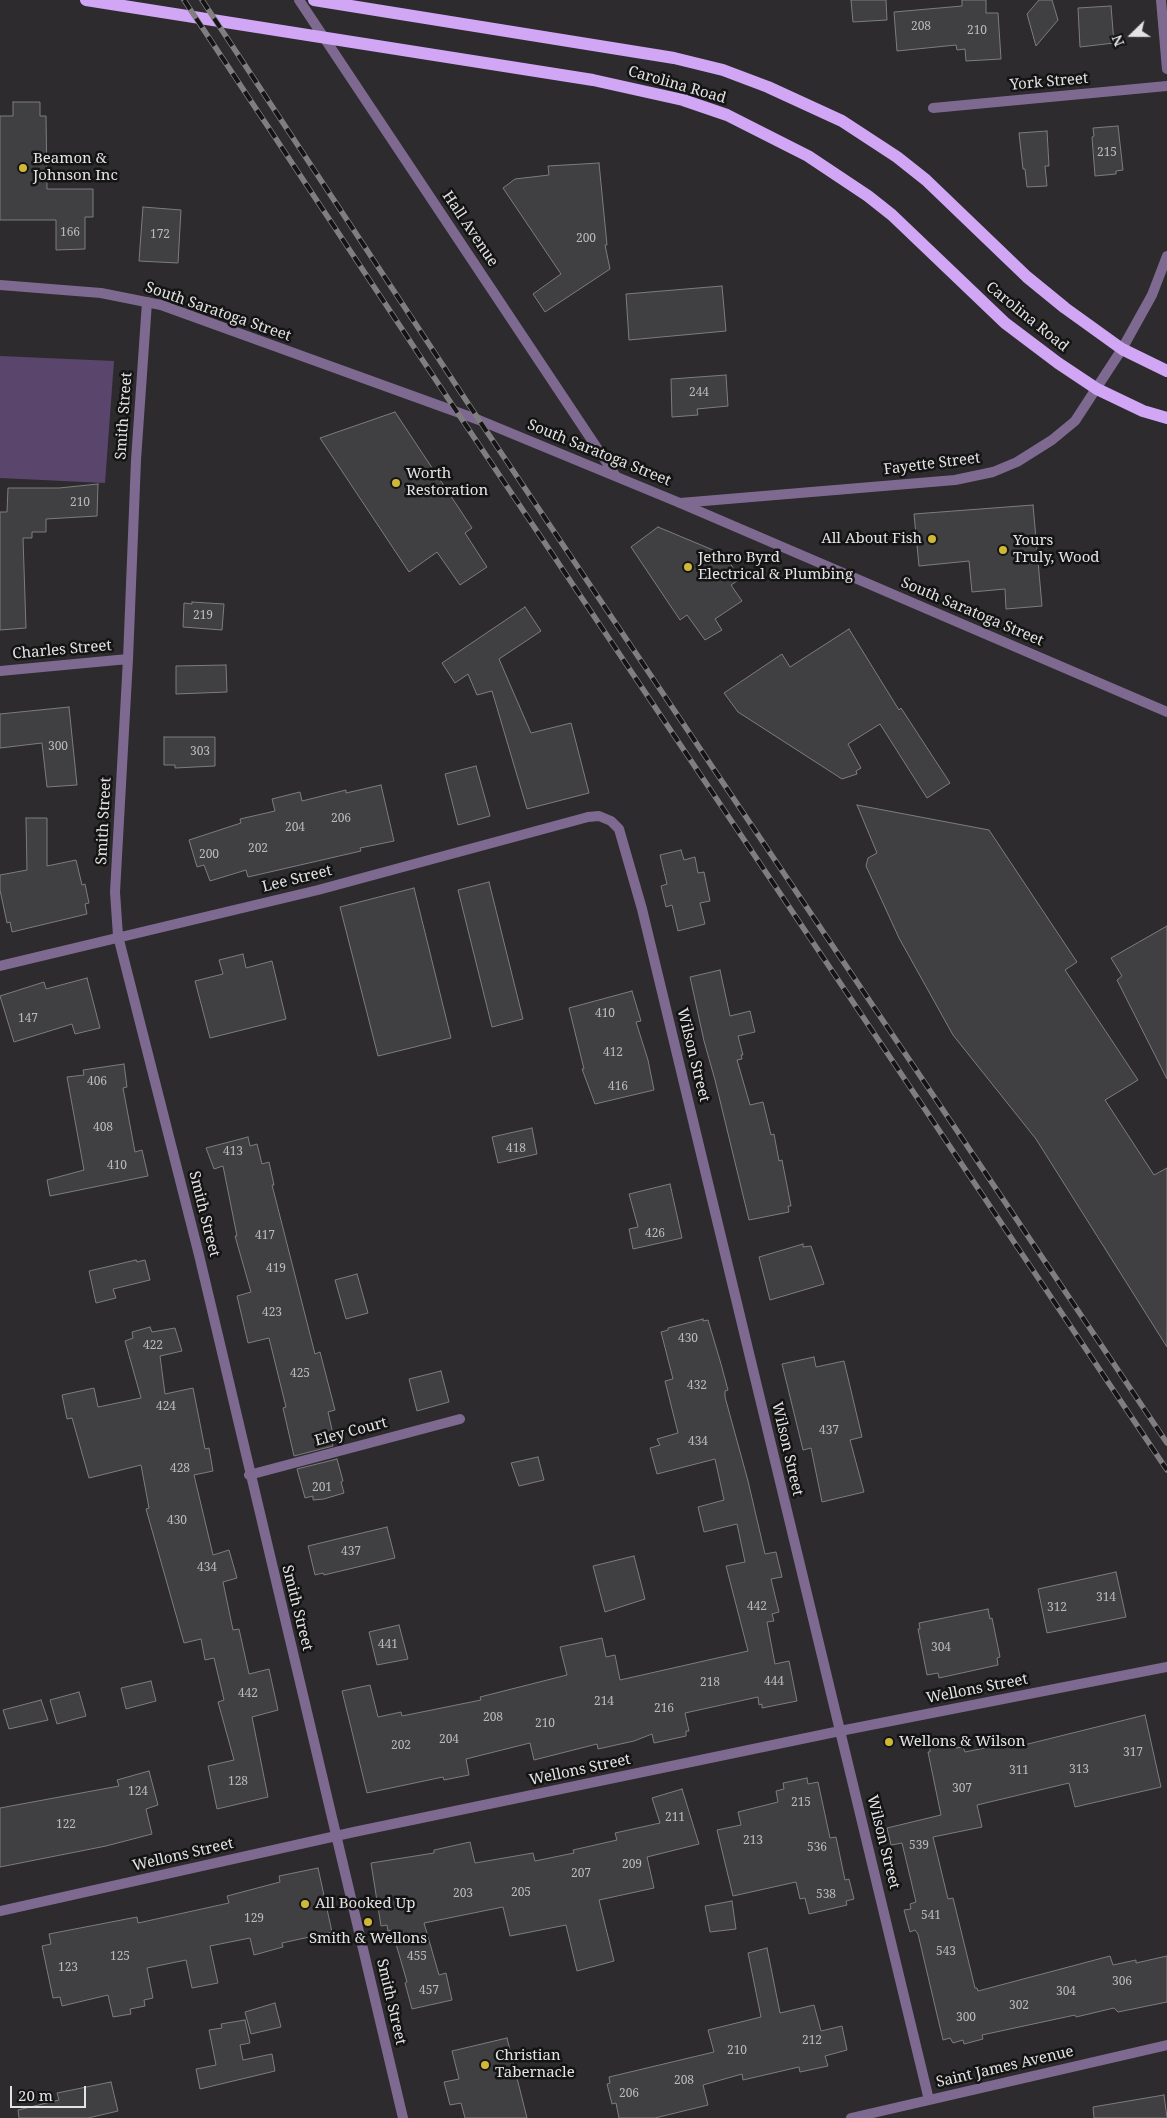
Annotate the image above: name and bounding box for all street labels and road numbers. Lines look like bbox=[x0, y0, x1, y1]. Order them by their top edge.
street label: Carolina Road bbox=[626, 62, 728, 108]
street label: York Street bbox=[1009, 70, 1089, 94]
street label: Hall Avenue bbox=[438, 188, 502, 270]
street label: Carolina Road bbox=[982, 278, 1072, 356]
street label: South Saratoga Street bbox=[143, 279, 293, 345]
street label: Smith Street bbox=[112, 372, 136, 460]
street label: South Saratoga Street bbox=[525, 416, 673, 490]
street label: Fayette Street bbox=[883, 449, 981, 479]
street label: South Saratoga Street bbox=[898, 574, 1046, 650]
street label: Charles Street bbox=[12, 637, 112, 663]
street label: Smith Street bbox=[93, 777, 115, 865]
street label: Lee Street bbox=[260, 862, 334, 896]
street label: Wilson Street bbox=[673, 1006, 713, 1104]
street label: Smith Street bbox=[185, 1169, 223, 1259]
street label: Wilson Street bbox=[767, 1400, 807, 1498]
street label: Eley Court bbox=[313, 1414, 389, 1450]
street label: Smith Street bbox=[278, 1563, 316, 1653]
street label: Wellons Street bbox=[925, 1670, 1029, 1708]
street label: Wellons Street bbox=[528, 1750, 632, 1790]
street label: Wilson Street bbox=[863, 1793, 903, 1891]
street label: Wellons Street bbox=[131, 1835, 235, 1875]
street label: Smith Street bbox=[372, 1957, 410, 2047]
street label: Saint James Avenue bbox=[935, 2042, 1075, 2092]

